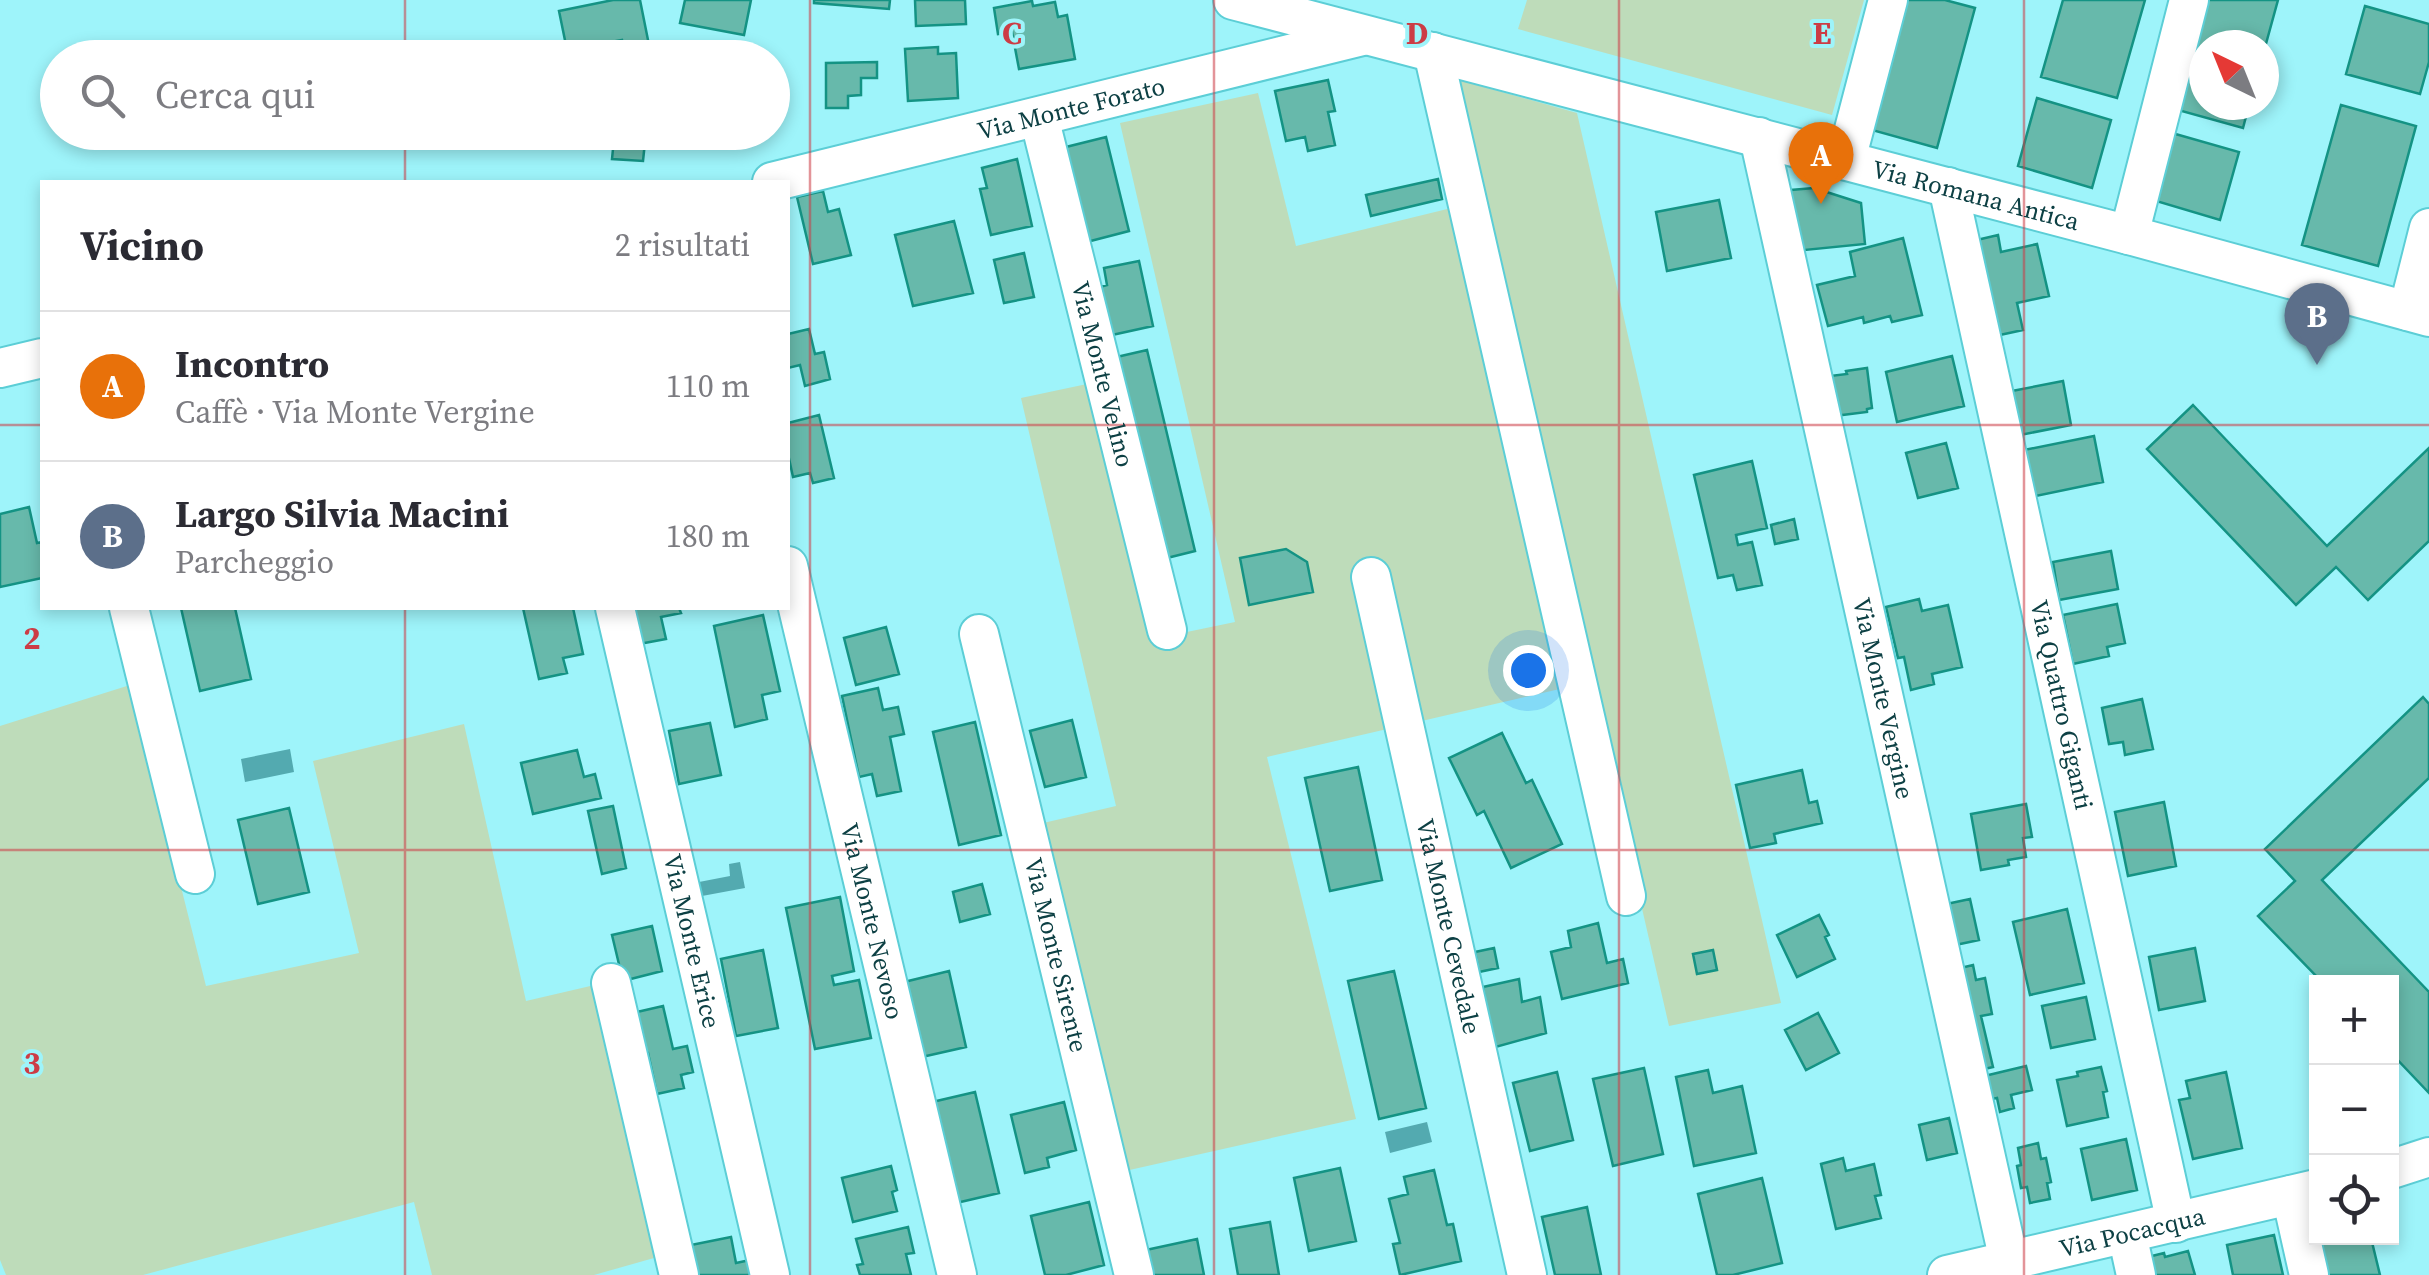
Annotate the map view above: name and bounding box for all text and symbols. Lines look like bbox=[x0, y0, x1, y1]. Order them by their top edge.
text: C bbox=[1002, 11, 1022, 55]
text: D bbox=[1406, 11, 1428, 55]
text: E bbox=[1812, 11, 1832, 55]
north arrow bbox=[2189, 30, 2279, 120]
search box bbox=[40, 40, 790, 150]
icon: search bbox=[75, 68, 130, 123]
street label: Via Monte Forato bbox=[974, 68, 1168, 148]
text: Cerca qui bbox=[155, 69, 315, 121]
pin: A bbox=[1788, 121, 1854, 204]
street label: Via Romana Antica bbox=[1869, 151, 2083, 238]
text: Vicino bbox=[80, 216, 204, 274]
text: 2 risultati bbox=[615, 223, 750, 267]
street label: Via Monte Velino bbox=[1064, 278, 1143, 471]
pin: B bbox=[2284, 282, 2350, 365]
text: Incontro bbox=[175, 338, 329, 390]
text: A bbox=[102, 364, 123, 408]
text: 110 m bbox=[666, 364, 750, 408]
text: Caffè · Via Monte Vergine bbox=[175, 390, 535, 434]
text: Largo Silvia Macini bbox=[175, 488, 509, 540]
text: B bbox=[102, 514, 123, 558]
text: 180 m bbox=[666, 514, 750, 558]
text: Parcheggio bbox=[175, 540, 334, 584]
street label: Via Monte Vergine bbox=[1845, 594, 1923, 802]
street label: Via Quattro Giganti bbox=[2022, 597, 2101, 813]
text: 2 bbox=[23, 616, 41, 660]
your location bbox=[1503, 645, 1554, 696]
street label: Via Monte Cevedale bbox=[1409, 815, 1490, 1037]
street label: Via Monte Nevoso bbox=[833, 819, 912, 1023]
street label: Via Monte Erice bbox=[656, 851, 729, 1032]
street label: Via Monte Sirente bbox=[1017, 854, 1096, 1055]
map controls bbox=[2309, 975, 2399, 1245]
button: + bbox=[2309, 975, 2399, 1065]
text: 3 bbox=[23, 1041, 41, 1085]
button: − bbox=[2309, 1065, 2399, 1155]
button: locate bbox=[2309, 1155, 2399, 1245]
street label: Via Pocacqua bbox=[2056, 1198, 2208, 1265]

